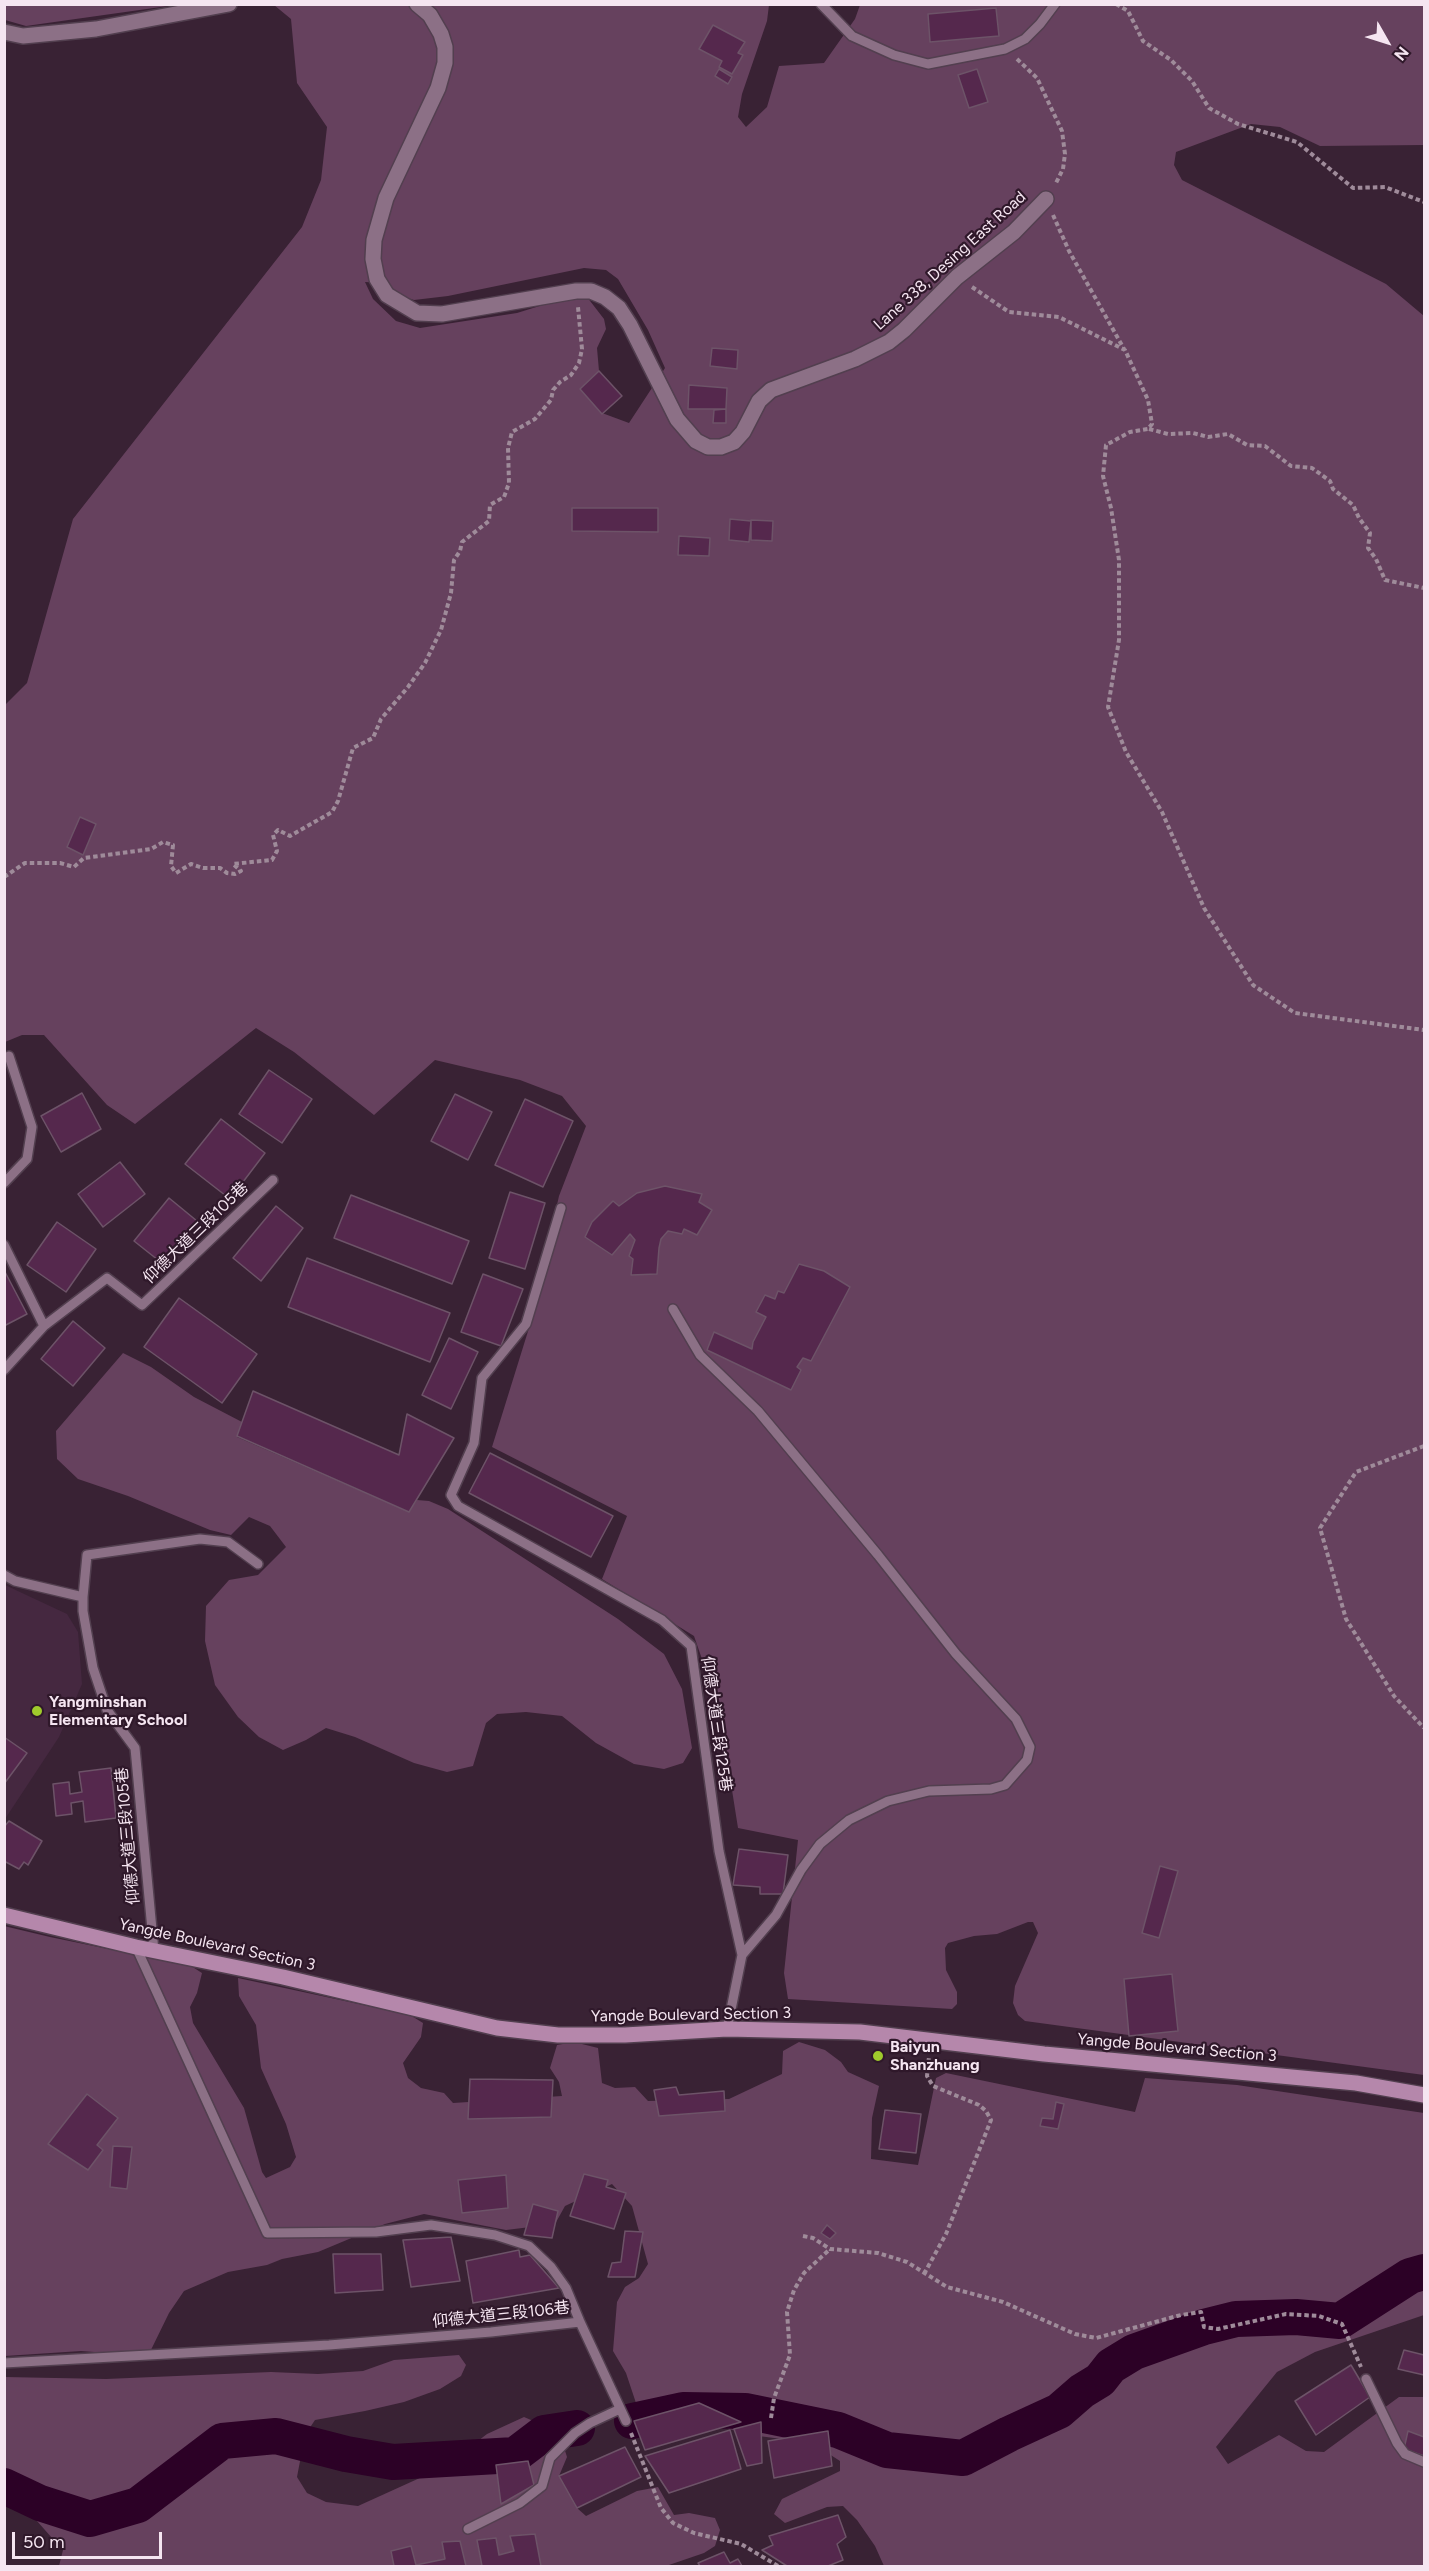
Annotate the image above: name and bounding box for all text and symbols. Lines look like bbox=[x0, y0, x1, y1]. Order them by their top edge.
north arrow bbox=[1357, 12, 1417, 72]
text: N bbox=[1390, 43, 1413, 64]
street label: Lane 338, Desing East Road bbox=[870, 188, 1030, 334]
street label: 仰德大道三段105巷 bbox=[140, 1178, 252, 1288]
street label: 仰德大道三段125巷 bbox=[697, 1655, 735, 1793]
place label: Yangminshan Elementary School bbox=[49, 1692, 187, 1730]
marker: Yangminshan Elementary School bbox=[30, 1704, 44, 1718]
street label: 仰德大道三段105巷 bbox=[112, 1766, 144, 1906]
street label: Yangde Boulevard Section 3 bbox=[117, 1915, 317, 1975]
street label: Yangde Boulevard Section 3 bbox=[591, 2004, 791, 2026]
street label: Yangde Boulevard Section 3 bbox=[1076, 2030, 1278, 2066]
place label: Baiyun Shanzhuang bbox=[890, 2037, 980, 2075]
marker: Baiyun Shanzhuang bbox=[871, 2049, 885, 2063]
street label: 仰德大道三段106巷 bbox=[431, 2298, 571, 2332]
scale bar bbox=[15, 2520, 165, 2558]
text: 50 m bbox=[23, 2531, 65, 2553]

